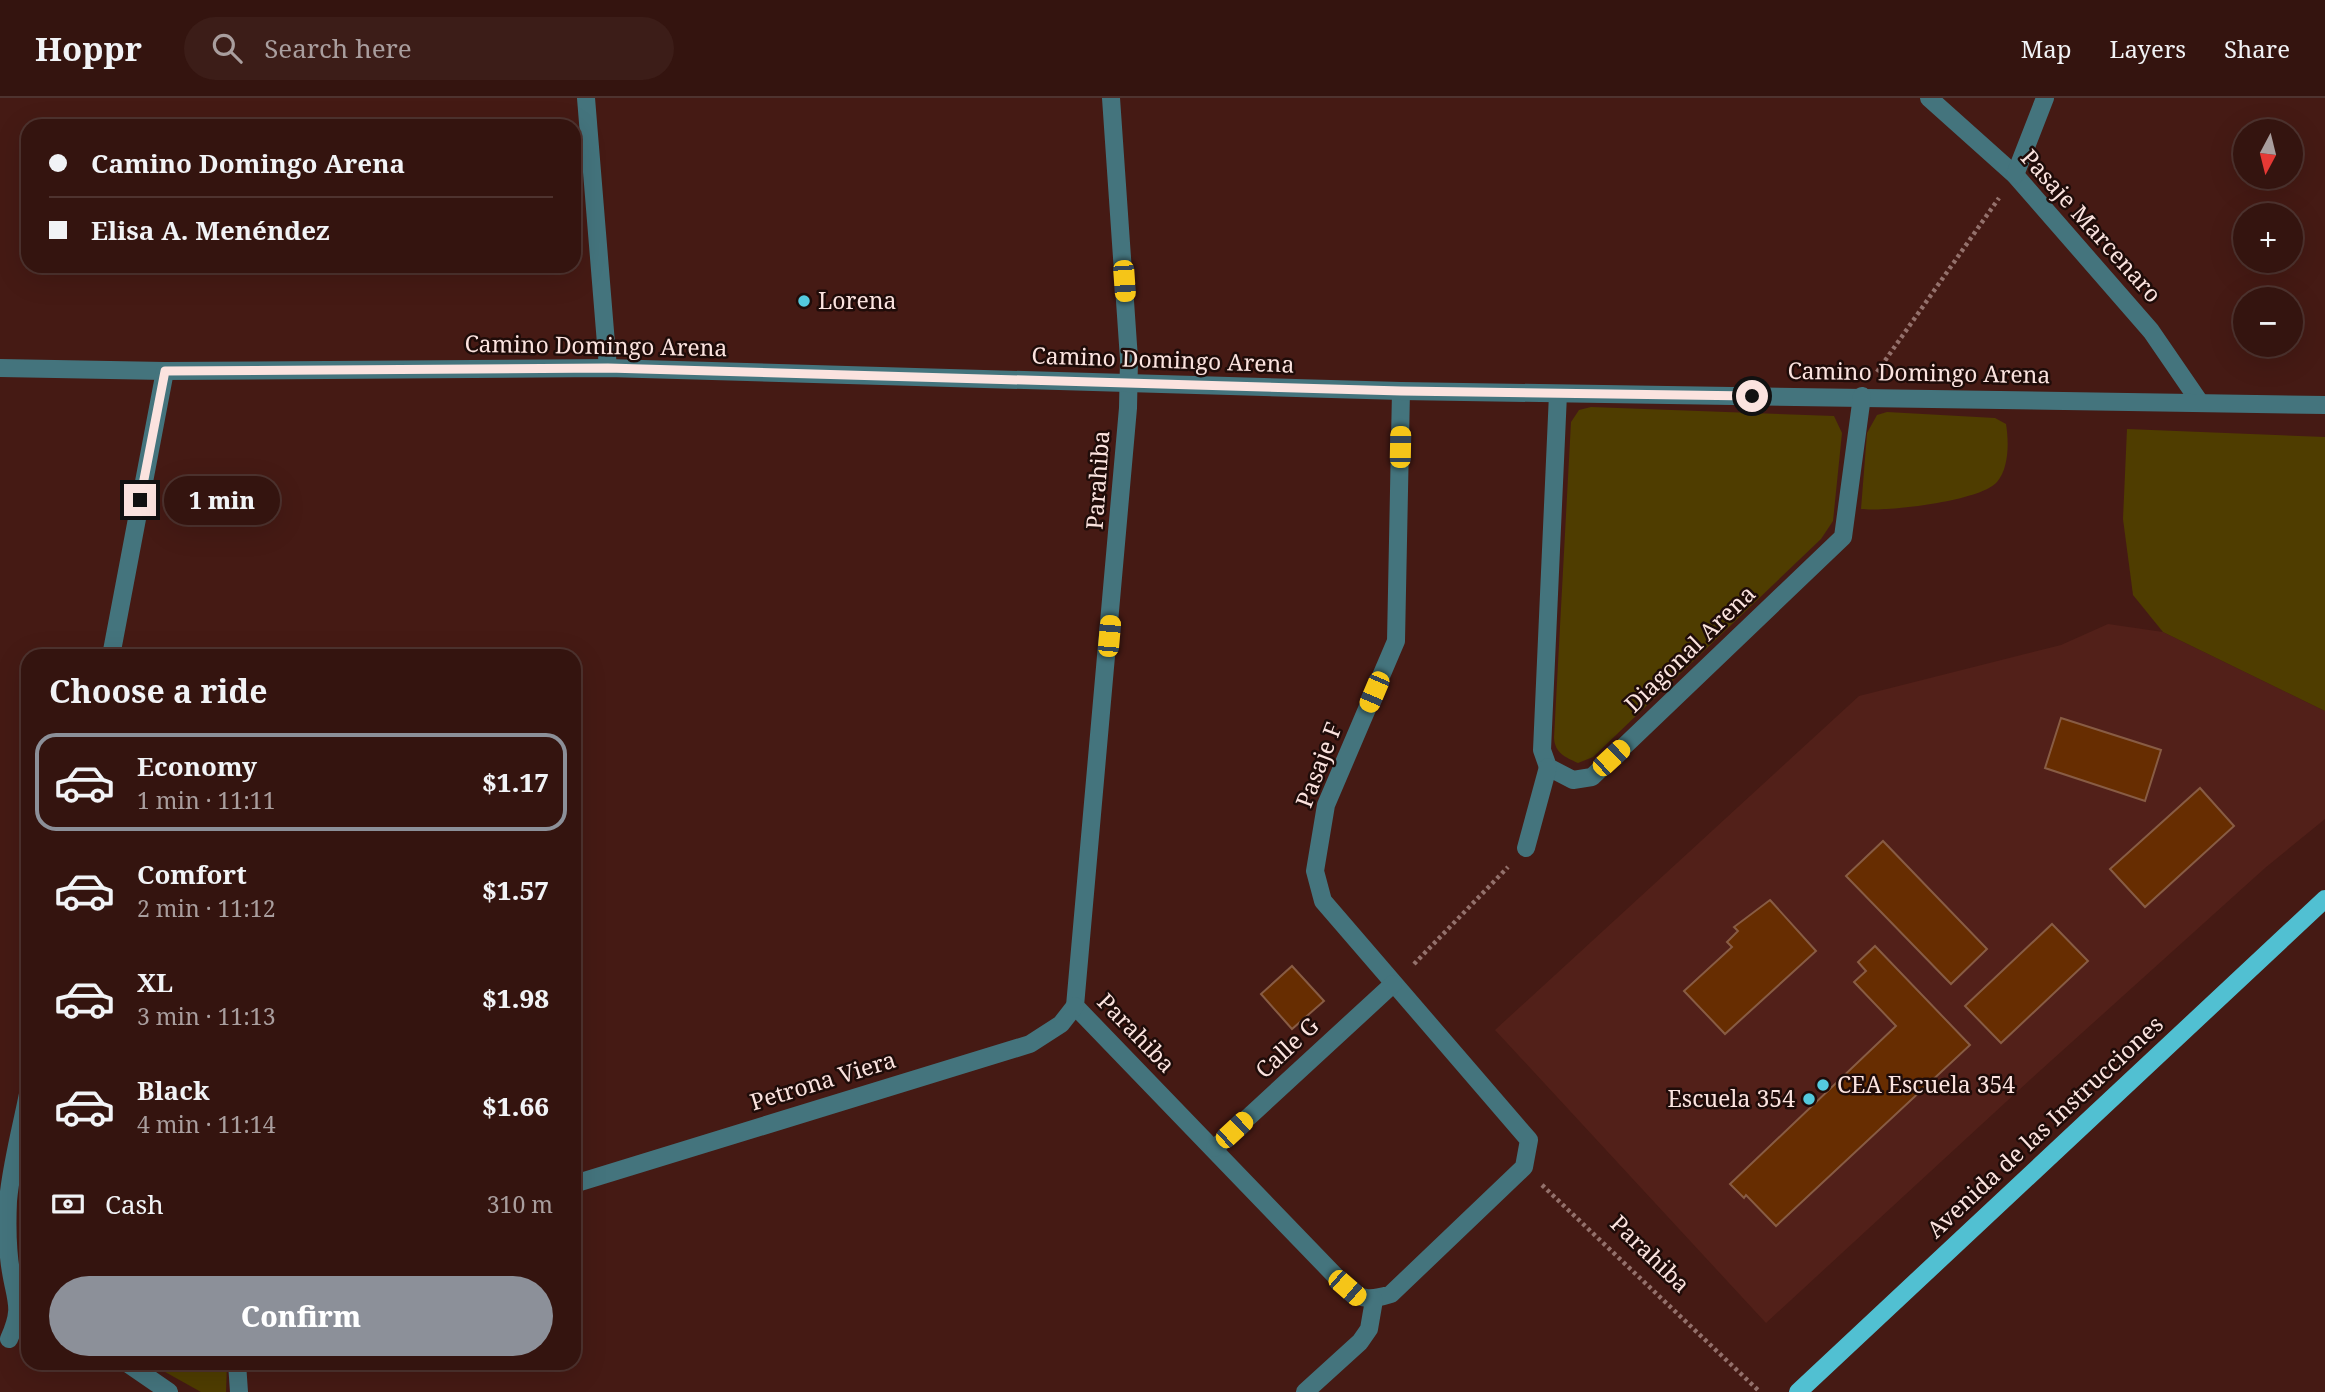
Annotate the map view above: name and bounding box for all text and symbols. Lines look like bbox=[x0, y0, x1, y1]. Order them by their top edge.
search box bbox=[184, 17, 674, 80]
text: Hoppr bbox=[35, 26, 142, 71]
icon: search bbox=[208, 29, 246, 67]
text: Search here bbox=[264, 30, 412, 66]
text: Map bbox=[2021, 32, 2072, 65]
text: Layers bbox=[2110, 32, 2186, 65]
text: Share bbox=[2224, 32, 2290, 65]
north arrow bbox=[2233, 119, 2303, 189]
map controls bbox=[2233, 119, 2303, 357]
street label: Pasaje Marcenaro bbox=[2014, 142, 2169, 309]
text: Camino Domingo Arena bbox=[91, 145, 405, 181]
button: + bbox=[2233, 203, 2303, 273]
text: Elisa A. Menéndez bbox=[91, 212, 330, 248]
car bbox=[1113, 259, 1136, 303]
place label: Lorena bbox=[818, 284, 897, 316]
button: − bbox=[2233, 287, 2303, 357]
marker: Lorena bbox=[796, 293, 812, 309]
street label: Camino Domingo Arena bbox=[464, 327, 728, 363]
street label: Camino Domingo Arena bbox=[1031, 338, 1295, 380]
street label: Camino Domingo Arena bbox=[1787, 354, 2051, 390]
route start bbox=[1736, 380, 1768, 412]
car bbox=[1390, 426, 1411, 468]
street label: Parahiba bbox=[1078, 429, 1116, 531]
callout: 1 min bbox=[164, 476, 280, 524]
route end bbox=[124, 484, 156, 516]
text: 1 min bbox=[189, 484, 255, 516]
street label: Diagonal Arena bbox=[1617, 577, 1762, 719]
car bbox=[1097, 614, 1122, 658]
text: Choose a ride bbox=[49, 669, 268, 712]
car bbox=[1357, 669, 1392, 715]
street label: Pasaje F bbox=[1287, 717, 1349, 812]
car bbox=[1589, 736, 1634, 780]
text: Economy bbox=[137, 748, 257, 784]
icon: car bbox=[53, 751, 116, 814]
text: $1.17 bbox=[482, 764, 549, 800]
text: 1 min · 11:11 bbox=[137, 784, 275, 816]
text: Comfort bbox=[137, 856, 247, 892]
icon: car bbox=[53, 859, 116, 922]
text: $1.57 bbox=[482, 872, 549, 908]
text: 2 min · 11:12 bbox=[137, 892, 275, 924]
text: XL bbox=[137, 964, 173, 1000]
icon: car bbox=[53, 967, 116, 1030]
text: $1.98 bbox=[482, 980, 549, 1016]
street label: Parahiba bbox=[1091, 986, 1183, 1079]
text: 3 min · 11:13 bbox=[137, 1000, 275, 1032]
street label: Avenida de las Instrucciones bbox=[1919, 1008, 2170, 1245]
street label: Calle G bbox=[1248, 1010, 1325, 1085]
street label: Petrona Viera bbox=[746, 1043, 899, 1117]
place label: CEA Escuela 354 bbox=[1837, 1068, 2015, 1100]
text: Black bbox=[137, 1072, 210, 1108]
icon: car bbox=[53, 1075, 116, 1138]
marker: CEA Escuela 354 bbox=[1815, 1077, 1831, 1093]
place label: Escuela 354 bbox=[1667, 1082, 1795, 1114]
text: $1.66 bbox=[482, 1088, 549, 1124]
marker: Escuela 354 bbox=[1801, 1091, 1817, 1107]
text: 4 min · 11:14 bbox=[137, 1108, 275, 1140]
car bbox=[1212, 1108, 1257, 1152]
icon: cash bbox=[49, 1185, 87, 1223]
text: Cash bbox=[105, 1186, 164, 1222]
text: 310 m bbox=[487, 1188, 553, 1220]
street label: Parahiba bbox=[1604, 1207, 1697, 1299]
car bbox=[1325, 1266, 1370, 1310]
button: Confirm bbox=[49, 1276, 553, 1356]

